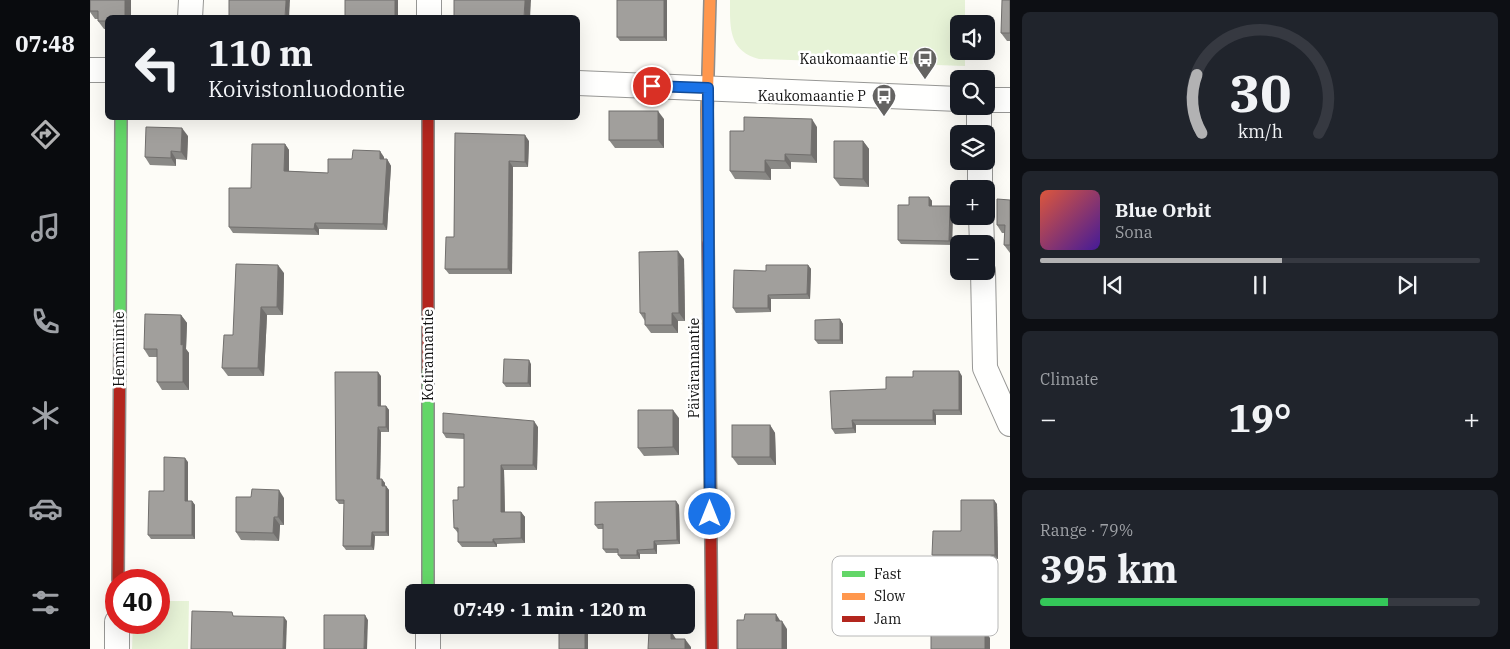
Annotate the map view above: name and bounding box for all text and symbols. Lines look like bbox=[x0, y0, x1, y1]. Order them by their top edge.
map controls bbox=[950, 15, 995, 280]
button: sound bbox=[950, 15, 995, 60]
text: 07:48 bbox=[15, 29, 75, 58]
text: 110 m bbox=[208, 30, 313, 76]
icon: left bbox=[125, 35, 190, 100]
bus stop icon: Kaukomaantie E bbox=[912, 46, 938, 80]
place label: Kaukomaantie E bbox=[800, 50, 908, 68]
text: 30 bbox=[1229, 59, 1291, 126]
pin bbox=[631, 65, 673, 107]
button: search bbox=[950, 70, 995, 115]
icon: arrive bbox=[638, 72, 666, 100]
text: Koivistonluodontie bbox=[208, 74, 405, 103]
bus stop icon: Kaukomaantie P bbox=[871, 83, 897, 117]
place label: Kaukomaantie P bbox=[758, 87, 866, 105]
icon: directions bbox=[28, 117, 63, 152]
text: km/h bbox=[1237, 120, 1283, 143]
button: layers bbox=[950, 125, 995, 170]
button: + bbox=[950, 180, 995, 225]
text: Blue Orbit bbox=[1115, 198, 1211, 222]
icon: music bbox=[28, 210, 63, 245]
text: Sona bbox=[1115, 222, 1152, 242]
button: − bbox=[950, 235, 995, 280]
icon: previous bbox=[1099, 271, 1127, 299]
icon: pause bbox=[1246, 271, 1274, 299]
icon: next bbox=[1393, 271, 1421, 299]
icon: phone bbox=[28, 304, 63, 339]
street label: Kotirannantie bbox=[419, 309, 437, 401]
street label: Hemmintie bbox=[110, 311, 128, 387]
street label: Päivärannantie bbox=[685, 318, 703, 418]
text: Climate bbox=[1040, 369, 1098, 389]
text: 19° bbox=[1228, 393, 1292, 442]
icon: climate bbox=[28, 398, 63, 433]
text: − bbox=[1040, 400, 1057, 437]
text: + bbox=[1463, 400, 1480, 437]
position arrow bbox=[683, 487, 735, 539]
icon: car bbox=[28, 491, 63, 526]
text: Range · 79% bbox=[1040, 520, 1133, 540]
text: 395 km bbox=[1040, 544, 1178, 593]
legend bbox=[832, 556, 998, 636]
text: Fast bbox=[874, 565, 902, 583]
speed limit sign: 40 bbox=[105, 569, 170, 634]
icon: filters bbox=[28, 585, 63, 620]
text: Slow bbox=[874, 587, 905, 605]
text: 07:49 · 1 min · 120 m bbox=[454, 597, 646, 621]
text: Jam bbox=[874, 610, 901, 628]

